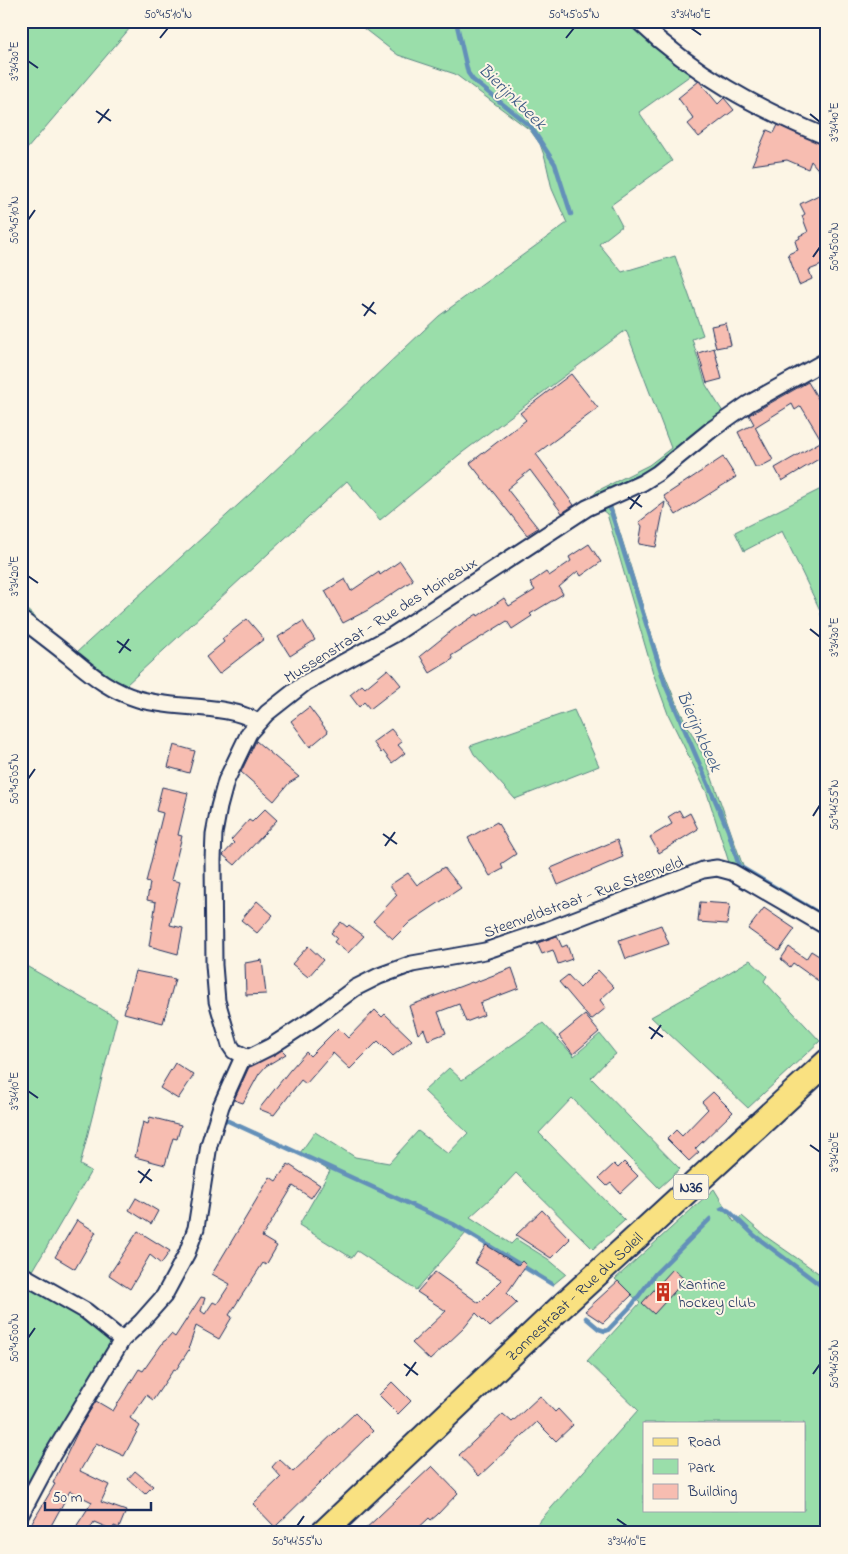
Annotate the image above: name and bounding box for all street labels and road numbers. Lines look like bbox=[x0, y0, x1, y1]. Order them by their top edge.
street label: Mussenstraat - Rue des Moineaux bbox=[280, 551, 482, 690]
street label: Steenveldstraat - Rue Steenveld bbox=[480, 851, 687, 945]
road number: N36 bbox=[674, 1174, 708, 1200]
street label: Zonnestraat - Rue du Soleil bbox=[501, 1227, 649, 1368]

